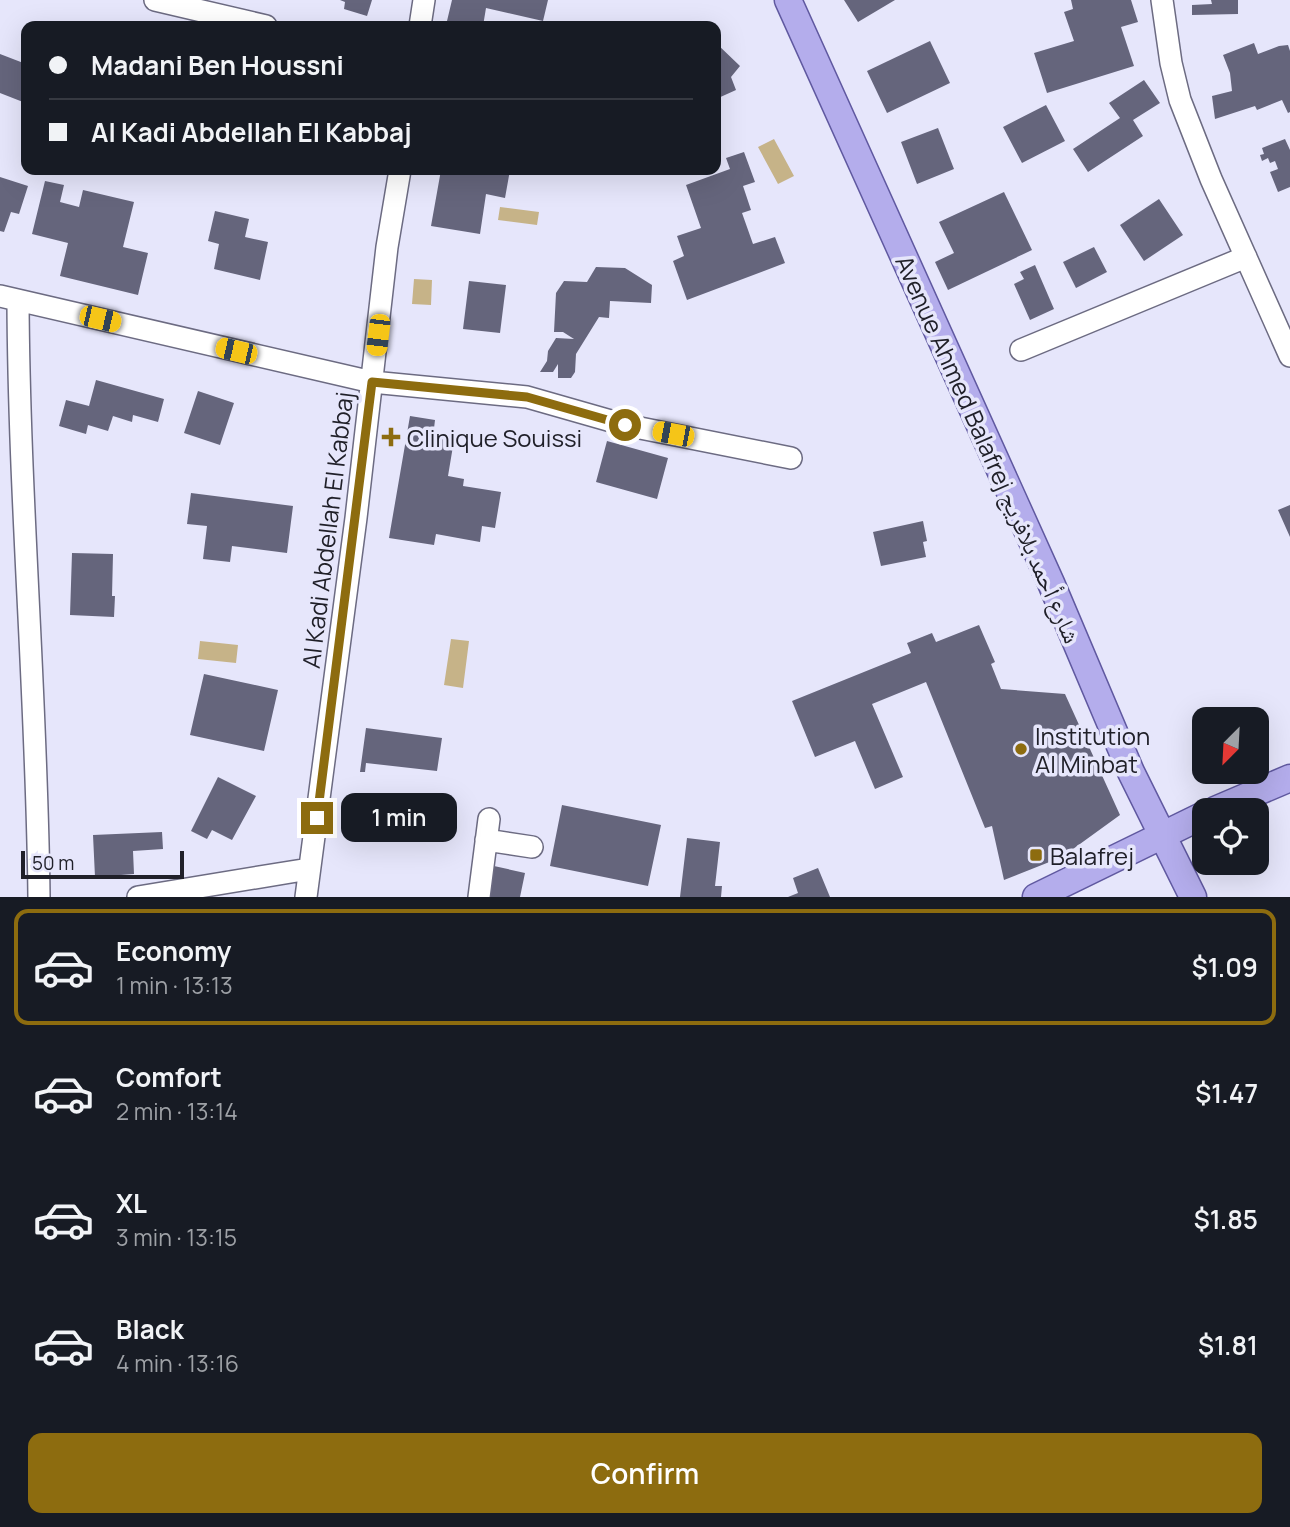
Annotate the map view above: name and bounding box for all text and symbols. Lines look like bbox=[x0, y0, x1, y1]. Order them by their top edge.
text: Madani Ben Houssni bbox=[91, 47, 344, 83]
text: Al Kadi Abdellah El Kabbaj bbox=[91, 114, 411, 150]
street label: Avenue Ahmed Balafrej شارع أحمد بلافريج bbox=[888, 250, 1090, 648]
car bbox=[78, 304, 123, 334]
car bbox=[366, 313, 391, 357]
car bbox=[214, 336, 259, 366]
street label: Al Kadi Abdellah El Kabbaj bbox=[294, 390, 360, 670]
route start bbox=[609, 409, 641, 441]
car bbox=[651, 420, 696, 448]
place label: Clinique Souissi bbox=[407, 421, 582, 454]
marker: Clinique Souissi bbox=[381, 427, 401, 447]
north arrow bbox=[1192, 707, 1269, 784]
map controls bbox=[1192, 707, 1269, 875]
place label: Institution Al Minbat bbox=[1035, 719, 1150, 780]
marker: Institution Al Minbat bbox=[1013, 741, 1029, 757]
callout: 1 min bbox=[342, 794, 457, 842]
button: locate bbox=[1192, 798, 1269, 875]
text: 1 min bbox=[372, 801, 426, 833]
route end bbox=[301, 802, 333, 834]
place label: Balafrej bbox=[1050, 839, 1134, 872]
marker: Balafrej bbox=[1028, 847, 1044, 863]
scale bar bbox=[21, 848, 184, 880]
text: 50 m bbox=[32, 850, 74, 876]
text: Economy bbox=[116, 933, 231, 969]
icon: car bbox=[32, 936, 95, 999]
text: $1.09 bbox=[1192, 949, 1258, 985]
text: 1 min · 13:13 bbox=[116, 969, 233, 1001]
text: Comfort bbox=[116, 1059, 222, 1095]
icon: car bbox=[32, 1062, 95, 1125]
text: $1.47 bbox=[1195, 1075, 1258, 1111]
text: 2 min · 13:14 bbox=[116, 1095, 238, 1127]
text: XL bbox=[116, 1185, 147, 1221]
icon: car bbox=[32, 1188, 95, 1251]
text: $1.85 bbox=[1194, 1201, 1258, 1237]
text: 3 min · 13:15 bbox=[116, 1221, 237, 1253]
text: Black bbox=[116, 1311, 184, 1347]
icon: car bbox=[32, 1314, 95, 1377]
text: $1.81 bbox=[1198, 1327, 1258, 1363]
text: 4 min · 13:16 bbox=[116, 1347, 239, 1379]
button: Confirm bbox=[28, 1433, 1262, 1513]

